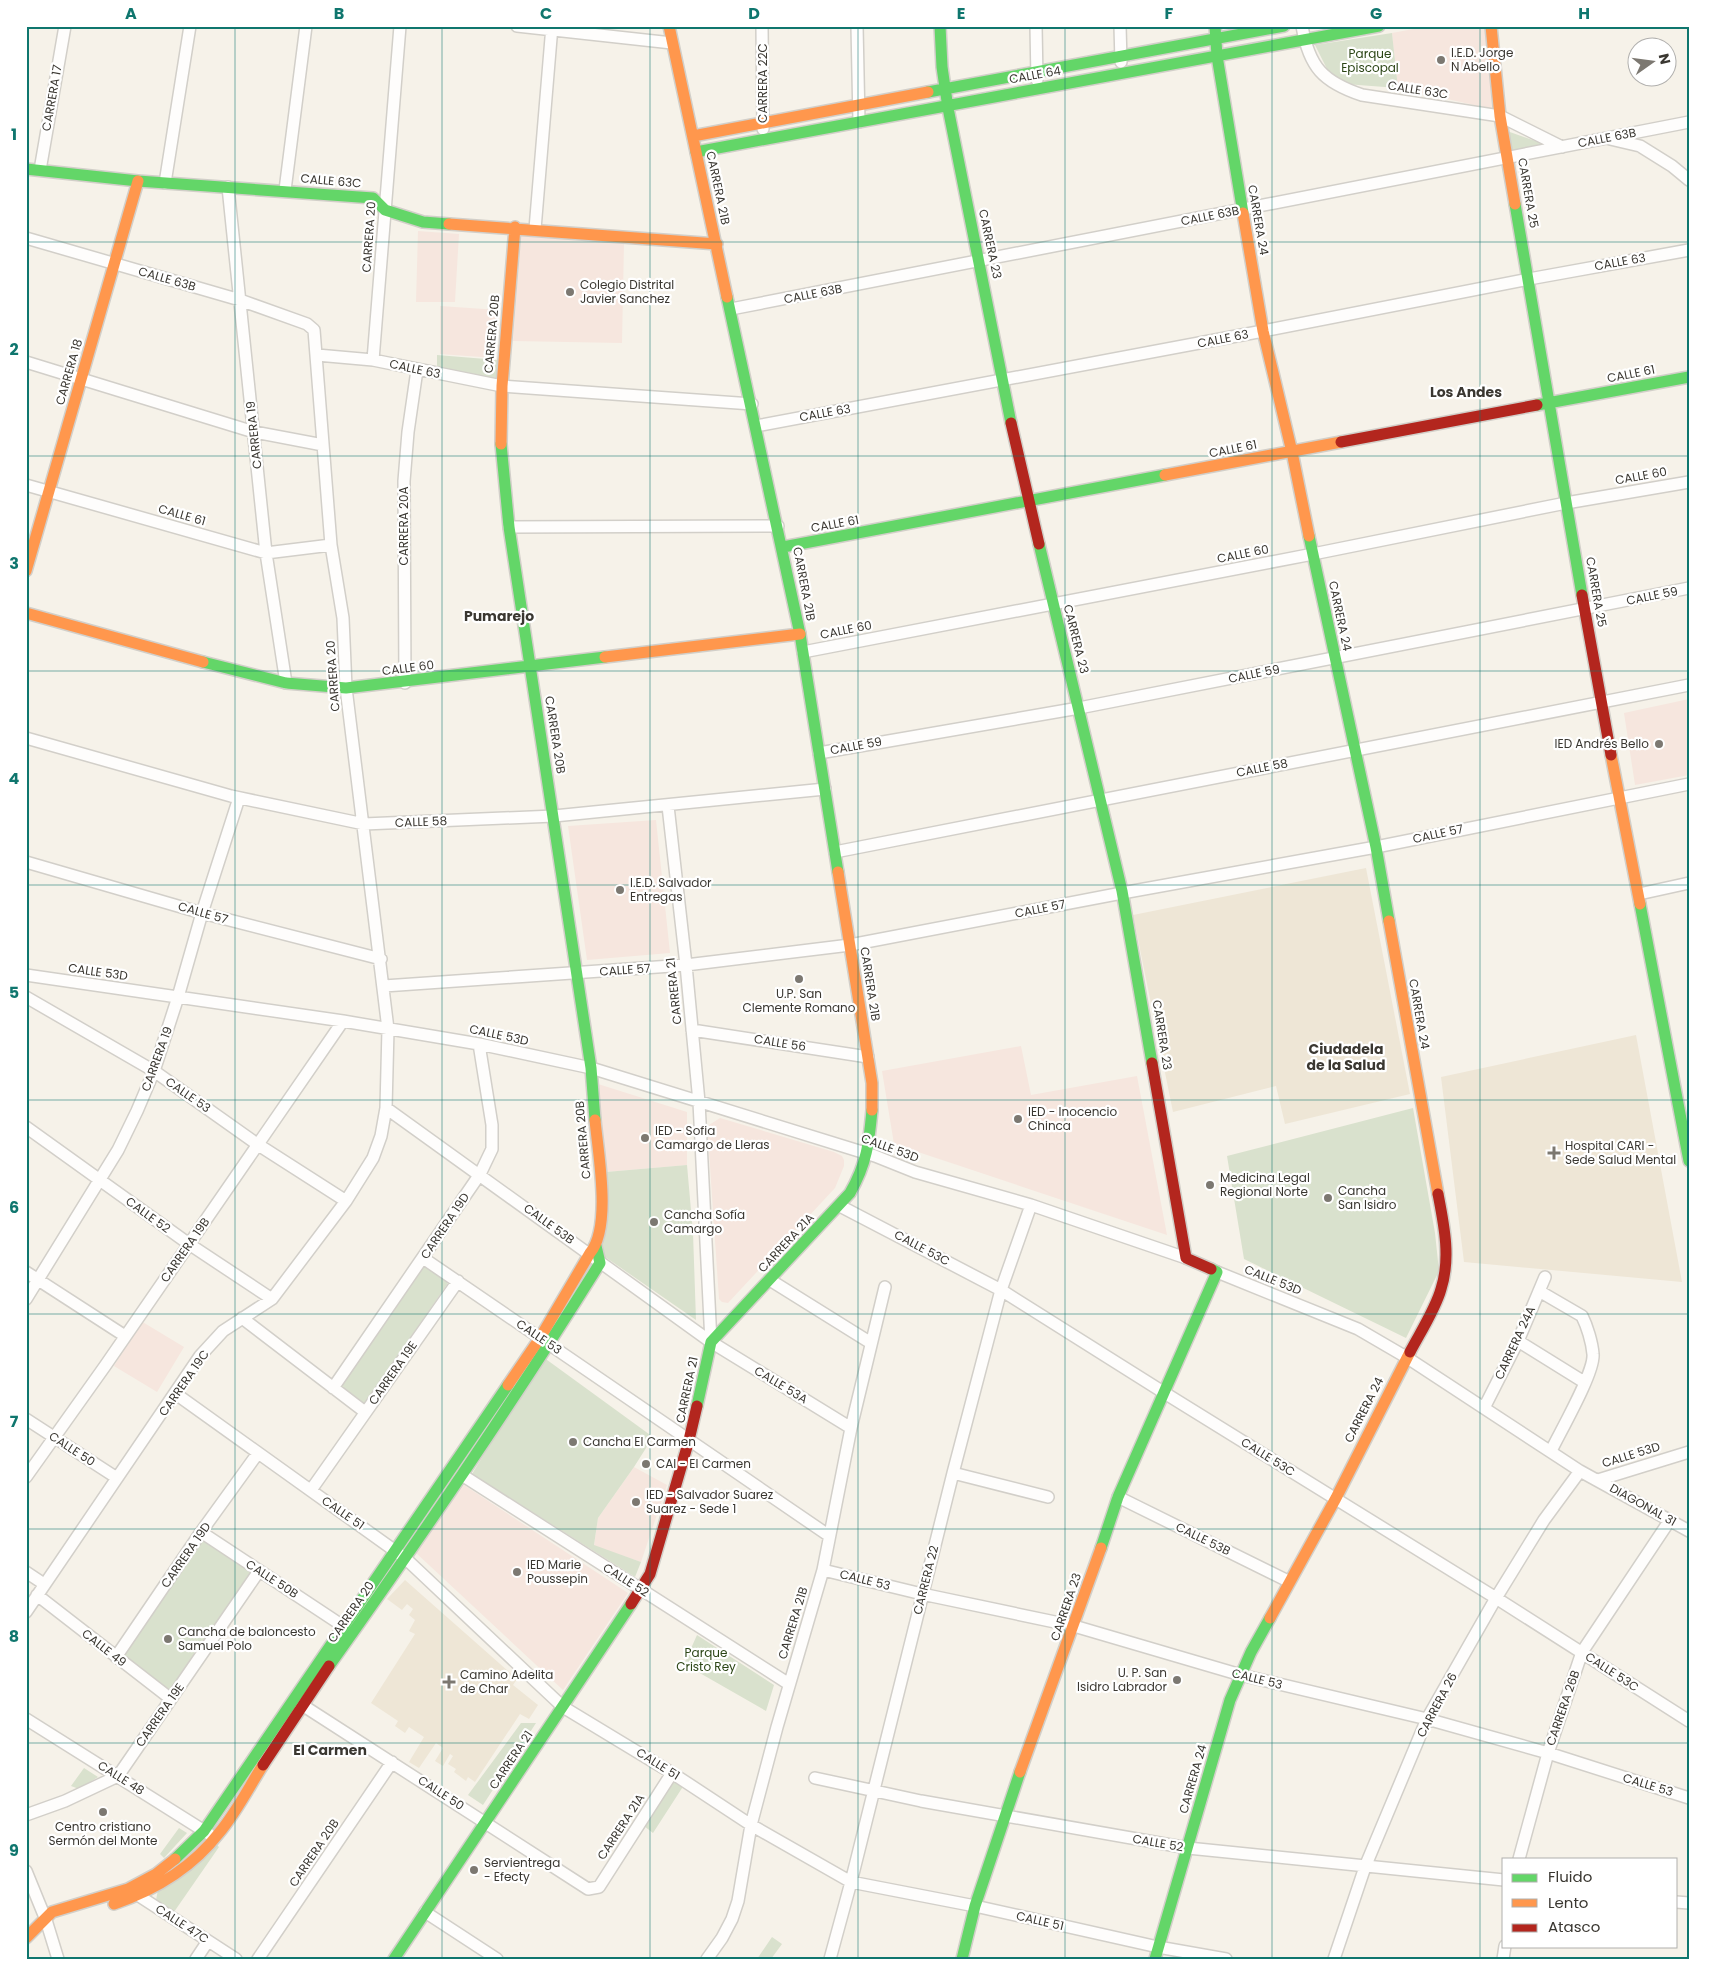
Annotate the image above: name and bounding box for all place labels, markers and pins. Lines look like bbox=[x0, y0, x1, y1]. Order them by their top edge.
place label: I.E.D. Jorge N Abello bbox=[1451, 44, 1513, 75]
marker: I.E.D. Jorge N Abello bbox=[1435, 54, 1447, 66]
place label: Colegio Distrital Javier Sanchez bbox=[580, 276, 674, 307]
marker: Colegio Distrital Javier Sanchez bbox=[564, 286, 576, 298]
place label: IED Andrés Bello bbox=[1555, 735, 1649, 752]
marker: IED Andrés Bello bbox=[1653, 738, 1665, 750]
place label: I.E.D. Salvador Entregas bbox=[630, 874, 712, 905]
marker: I.E.D. Salvador Entregas bbox=[614, 884, 626, 896]
marker: U.P. San Clemente Romano bbox=[793, 973, 805, 985]
place label: U.P. San Clemente Romano bbox=[743, 985, 856, 1016]
place label: IED - Inocencio Chinca bbox=[1028, 1103, 1118, 1134]
marker: IED - Inocencio Chinca bbox=[1012, 1113, 1024, 1125]
place label: IED - Sofia Camargo de Lleras bbox=[655, 1122, 770, 1153]
marker: IED - Sofia Camargo de Lleras bbox=[639, 1132, 651, 1144]
place label: Hospital CARI - Sede Salud Mental bbox=[1565, 1137, 1676, 1168]
marker: Hospital CARI - Sede Salud Mental bbox=[1547, 1146, 1561, 1160]
place label: Medicina Legal Regional Norte bbox=[1220, 1169, 1310, 1200]
marker: Medicina Legal Regional Norte bbox=[1204, 1179, 1216, 1191]
place label: Cancha San Isidro bbox=[1338, 1182, 1397, 1213]
marker: Cancha San Isidro bbox=[1322, 1192, 1334, 1204]
place label: Cancha Sofía Camargo bbox=[664, 1206, 745, 1237]
marker: Cancha Sofía Camargo bbox=[648, 1216, 660, 1228]
place label: Cancha El Carmen bbox=[583, 1433, 696, 1450]
marker: Cancha El Carmen bbox=[567, 1436, 579, 1448]
place label: CAI - El Carmen bbox=[656, 1455, 751, 1472]
marker: CAI - El Carmen bbox=[640, 1458, 652, 1470]
place label: IED - Salvador Suarez Suarez - Sede 1 bbox=[646, 1486, 773, 1517]
marker: IED - Salvador Suarez Suarez - Sede 1 bbox=[630, 1496, 642, 1508]
place label: IED Marie Poussepin bbox=[527, 1556, 588, 1587]
marker: IED Marie Poussepin bbox=[511, 1566, 523, 1578]
place label: Cancha de baloncesto Samuel Polo bbox=[178, 1623, 316, 1654]
marker: Cancha de baloncesto Samuel Polo bbox=[162, 1633, 174, 1645]
place label: U. P. San Isidro Labrador bbox=[1077, 1664, 1168, 1695]
place label: Camino Adelita de Char bbox=[460, 1666, 553, 1697]
marker: U. P. San Isidro Labrador bbox=[1171, 1674, 1183, 1686]
marker: Camino Adelita de Char bbox=[442, 1675, 456, 1689]
marker: Centro cristiano Sermón del Monte bbox=[97, 1806, 109, 1818]
place label: Centro cristiano Sermón del Monte bbox=[48, 1818, 158, 1849]
place label: Servientrega - Efecty bbox=[484, 1854, 560, 1885]
marker: Servientrega - Efecty bbox=[468, 1864, 480, 1876]

